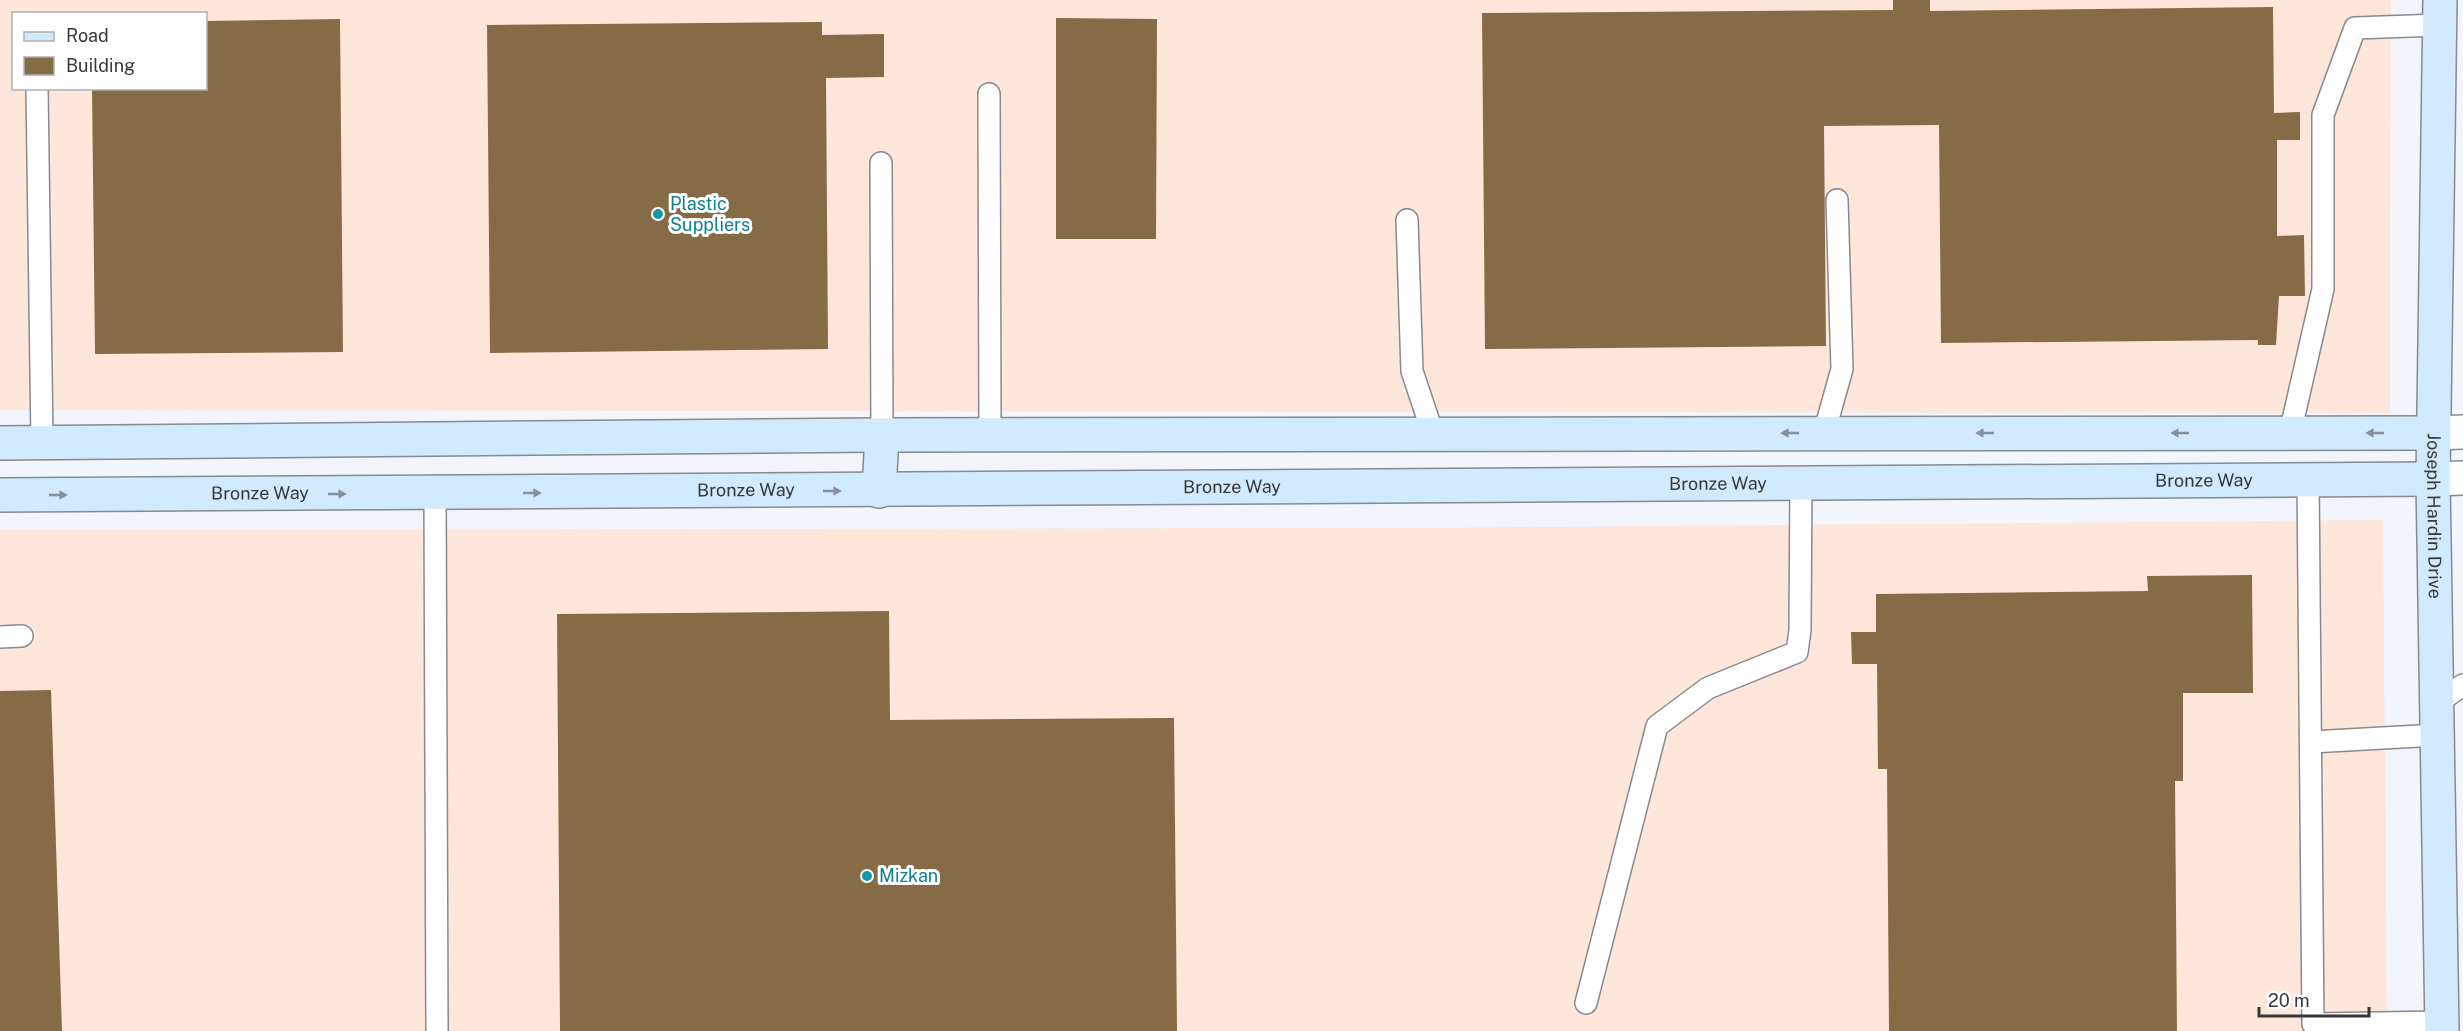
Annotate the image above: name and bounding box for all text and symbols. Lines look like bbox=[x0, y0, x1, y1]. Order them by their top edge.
legend bbox=[12, 12, 207, 90]
text: Road bbox=[66, 25, 109, 46]
text: Building bbox=[66, 55, 135, 76]
place label: Plastic Suppliers bbox=[670, 193, 750, 235]
marker: Plastic Suppliers bbox=[651, 207, 665, 221]
one-way arrow bbox=[1780, 428, 1799, 438]
one-way arrow bbox=[1975, 428, 1994, 438]
one-way arrow bbox=[2170, 428, 2189, 438]
one-way arrow bbox=[2365, 428, 2384, 438]
street label: Joseph Hardin Drive bbox=[2423, 433, 2446, 599]
street label: Bronze Way bbox=[2155, 469, 2253, 491]
street label: Bronze Way bbox=[1669, 472, 1767, 494]
street label: Bronze Way bbox=[1183, 476, 1281, 497]
street label: Bronze Way bbox=[697, 479, 795, 500]
street label: Bronze Way bbox=[211, 482, 309, 504]
one-way arrow bbox=[823, 486, 842, 496]
one-way arrow bbox=[523, 488, 542, 498]
one-way arrow bbox=[328, 489, 347, 499]
one-way arrow bbox=[49, 490, 68, 500]
place label: Mizkan bbox=[879, 865, 938, 886]
marker: Mizkan bbox=[860, 869, 874, 883]
scale bar bbox=[2259, 980, 2368, 1018]
text: 20 m bbox=[2268, 990, 2310, 1011]

